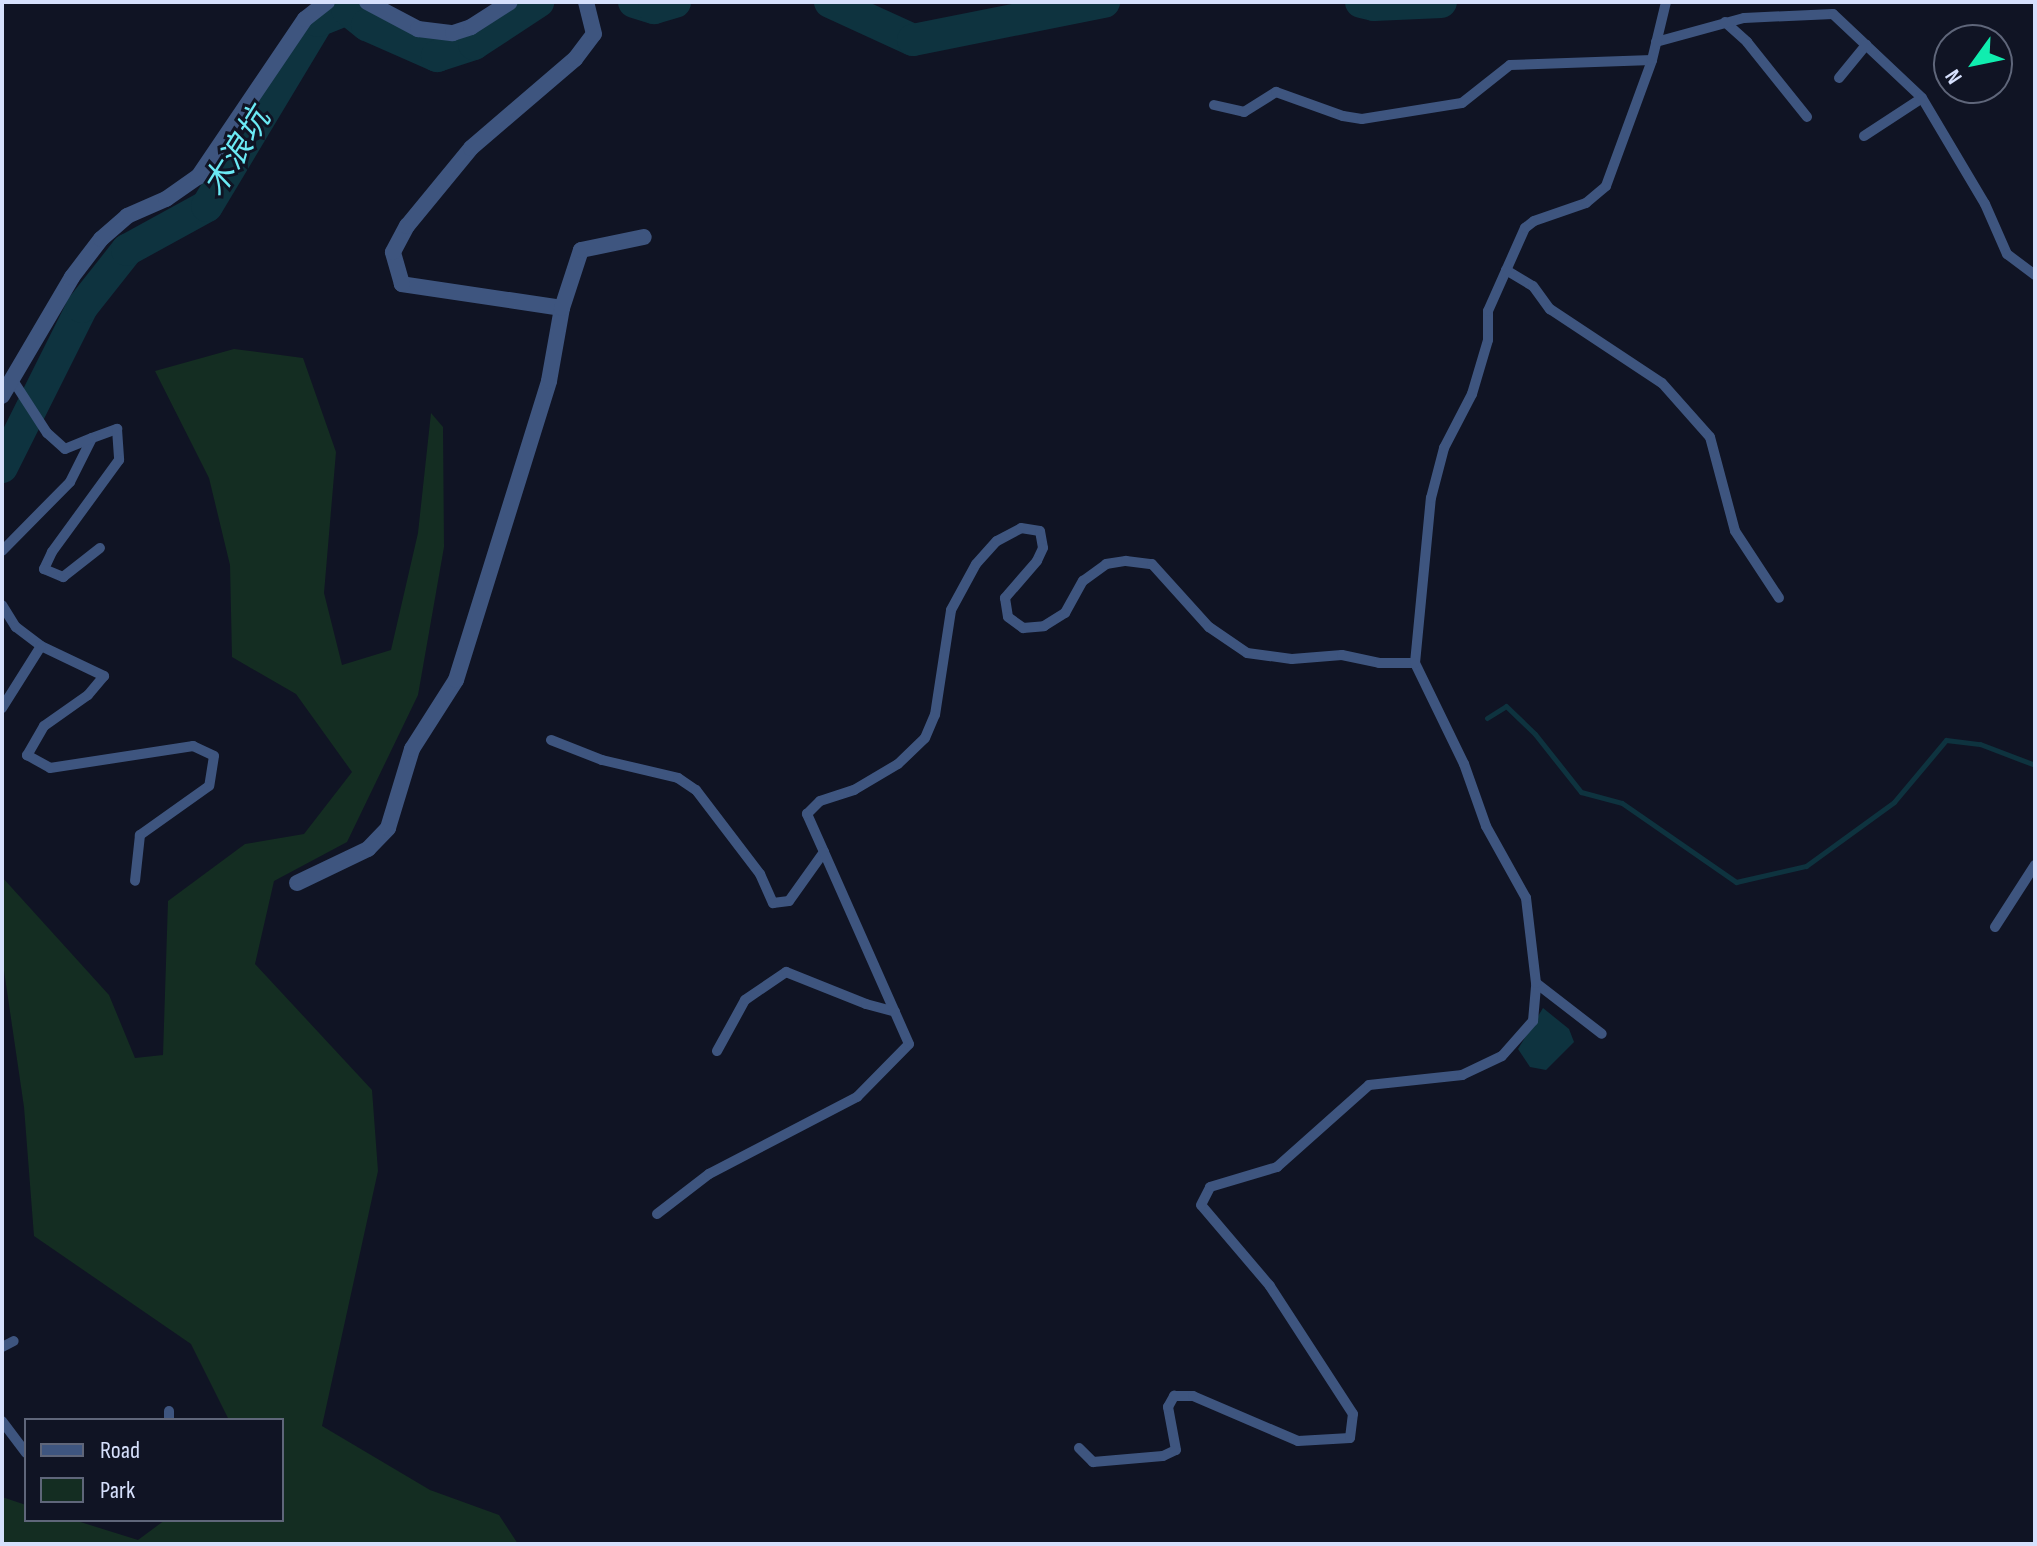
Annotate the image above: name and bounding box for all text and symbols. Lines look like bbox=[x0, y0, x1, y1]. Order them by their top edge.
north arrow bbox=[1933, 24, 2013, 104]
text: N bbox=[1940, 64, 1969, 89]
water label: 木浪坑 bbox=[196, 102, 280, 204]
legend bbox=[24, 1418, 284, 1522]
text: Road bbox=[100, 1436, 140, 1465]
text: Park bbox=[100, 1476, 135, 1505]

